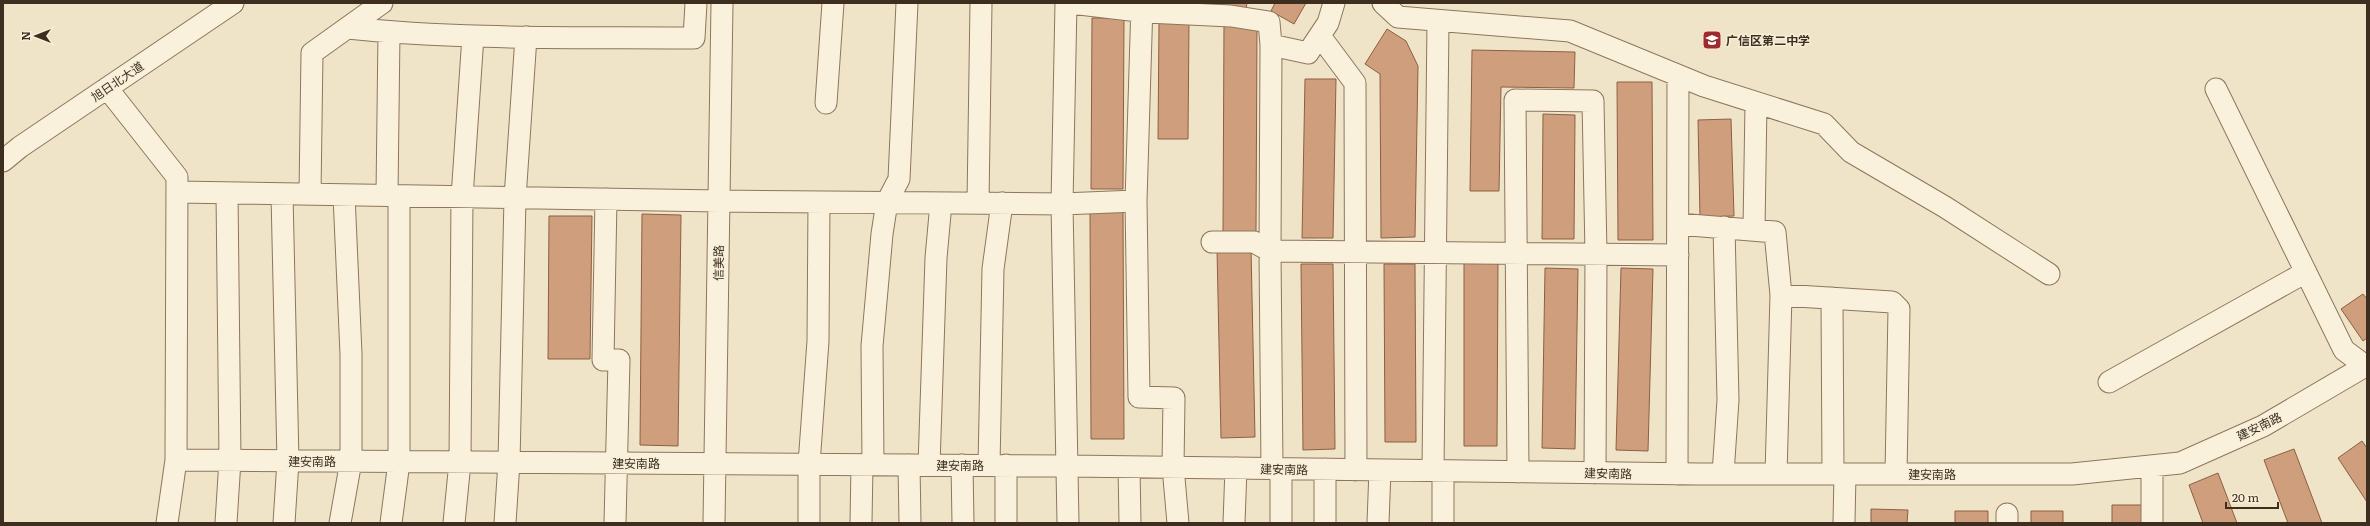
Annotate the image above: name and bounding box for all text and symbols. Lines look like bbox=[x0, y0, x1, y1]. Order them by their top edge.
north arrow bbox=[16, 16, 56, 56]
school or university icon: 广信区第二中学 bbox=[1701, 29, 1723, 51]
text: N bbox=[17, 31, 33, 41]
place label: 广信区第二中学 bbox=[1726, 31, 1810, 49]
street label: 旭日北大道 bbox=[87, 57, 147, 105]
street label: 信美路 bbox=[709, 245, 727, 281]
street label: 建安南路 bbox=[2233, 407, 2285, 445]
street label: 建安南路 bbox=[288, 452, 336, 470]
street label: 建安南路 bbox=[612, 454, 660, 472]
street label: 建安南路 bbox=[936, 456, 984, 474]
street label: 建安南路 bbox=[1260, 460, 1308, 478]
street label: 建安南路 bbox=[1584, 464, 1632, 482]
street label: 建安南路 bbox=[1908, 465, 1956, 483]
scale bar bbox=[2226, 484, 2278, 510]
text: 20 m bbox=[2232, 488, 2259, 506]

